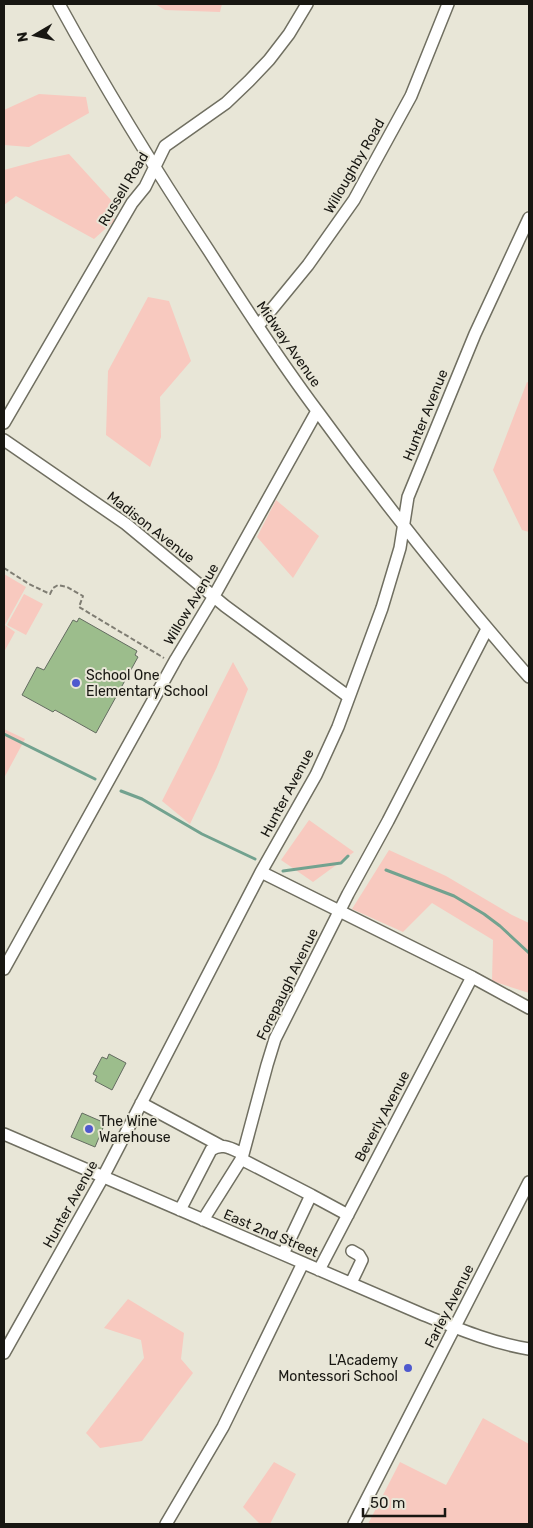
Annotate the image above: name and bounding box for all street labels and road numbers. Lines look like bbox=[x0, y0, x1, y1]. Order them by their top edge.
street label: Willoughby Road bbox=[320, 116, 388, 217]
street label: Russell Road bbox=[95, 149, 152, 229]
street label: Midway Avenue bbox=[253, 298, 325, 391]
street label: Hunter Avenue bbox=[399, 367, 452, 463]
street label: Madison Avenue bbox=[104, 488, 198, 567]
street label: Willow Avenue bbox=[160, 560, 223, 648]
street label: Hunter Avenue bbox=[257, 746, 318, 840]
street label: Forepaugh Avenue bbox=[253, 925, 322, 1043]
street label: Beverly Avenue bbox=[351, 1068, 414, 1165]
street label: Hunter Avenue bbox=[39, 1157, 102, 1251]
street label: East 2nd Street bbox=[221, 1206, 321, 1261]
street label: Farley Avenue bbox=[421, 1262, 478, 1351]

